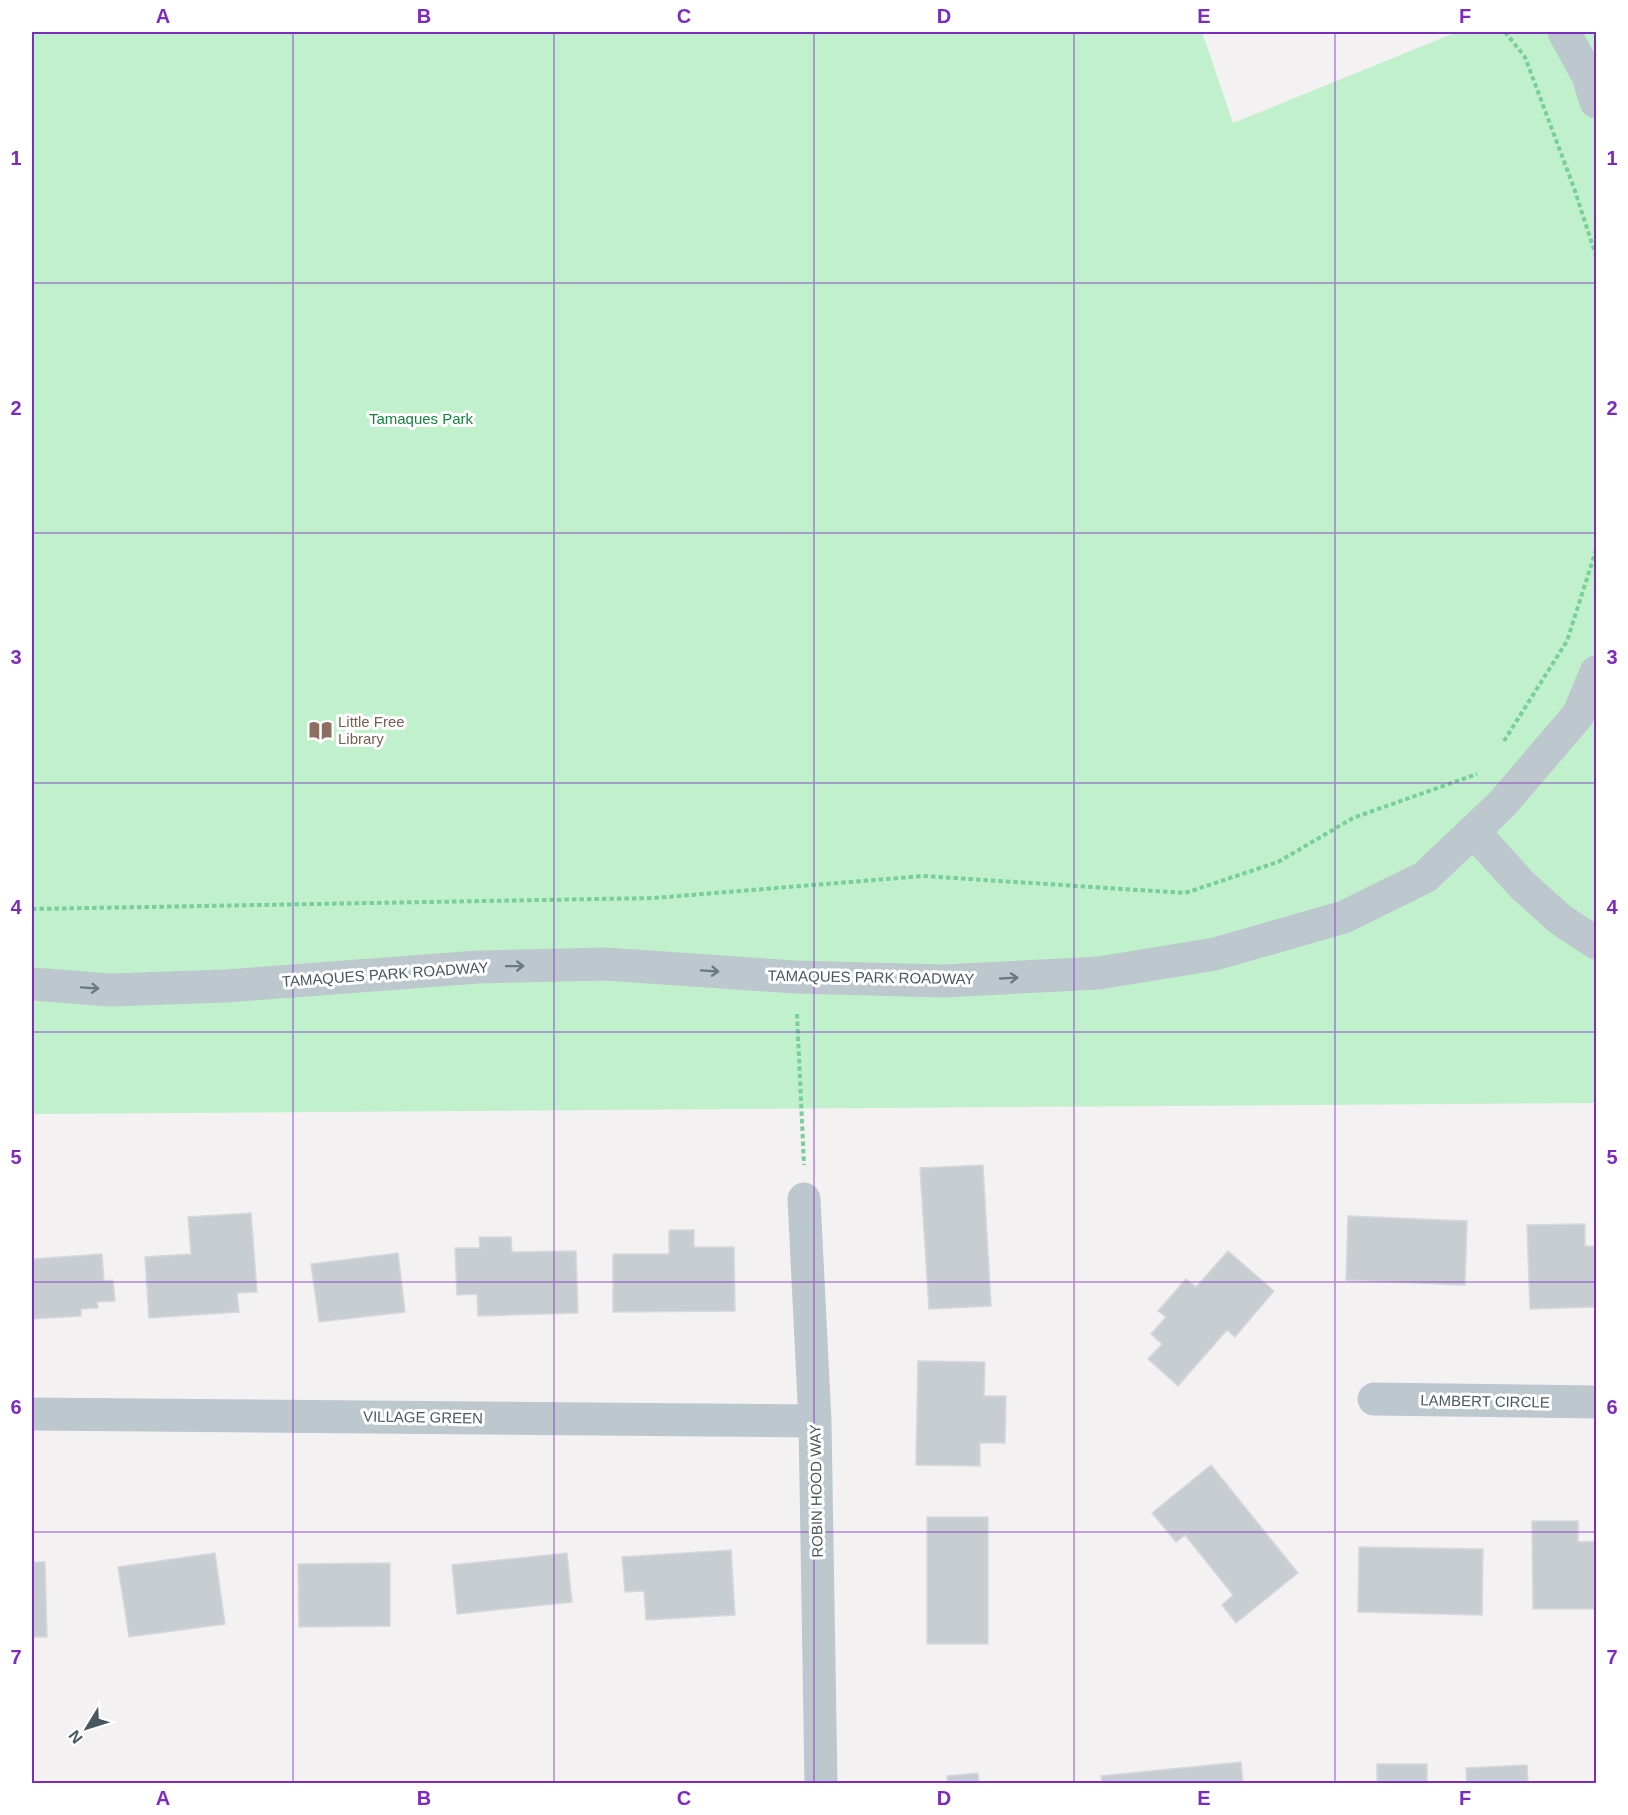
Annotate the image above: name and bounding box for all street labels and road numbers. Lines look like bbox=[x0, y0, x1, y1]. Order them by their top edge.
street label: TAMAQUES PARK ROADWAY bbox=[281, 958, 489, 990]
street label: TAMAQUES PARK ROADWAY bbox=[767, 967, 975, 987]
street label: LAMBERT CIRCLE bbox=[1420, 1391, 1550, 1411]
street label: VILLAGE GREEN bbox=[363, 1407, 483, 1427]
street label: ROBIN HOOD WAY bbox=[806, 1424, 826, 1558]

